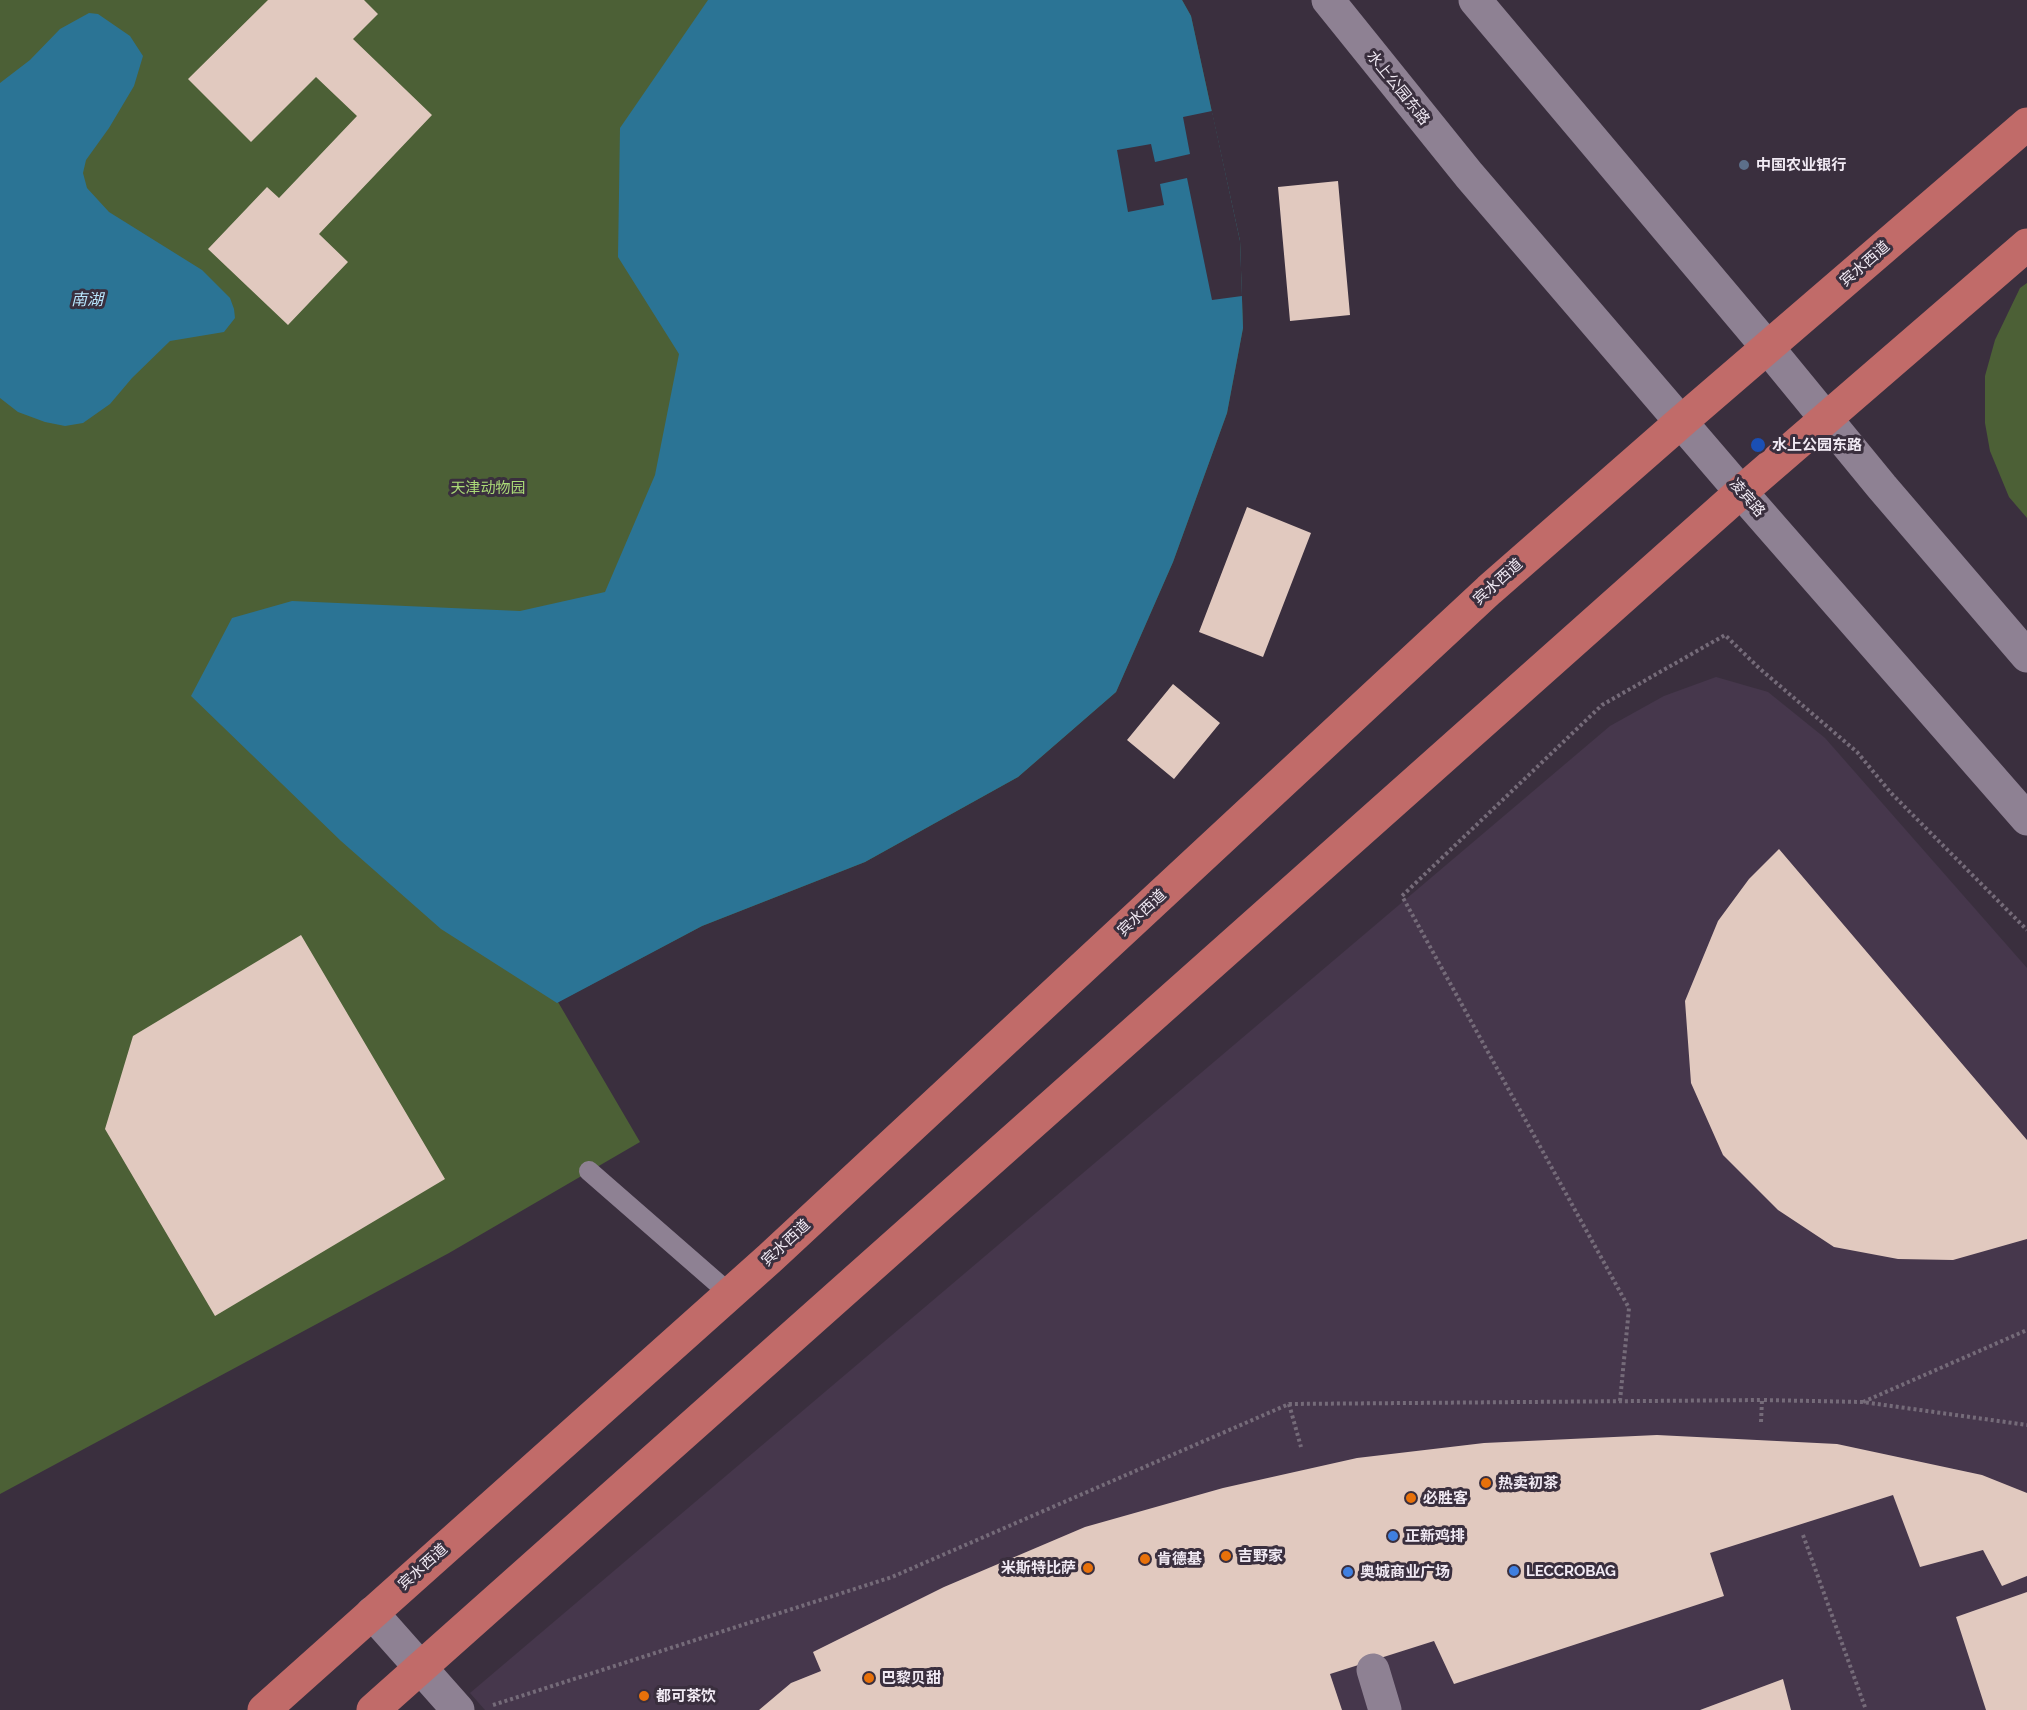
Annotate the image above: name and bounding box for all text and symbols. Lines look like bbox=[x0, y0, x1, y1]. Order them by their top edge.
street label: 水上公园东路 bbox=[1363, 47, 1433, 129]
place label: 中国农业银行 bbox=[1756, 156, 1846, 174]
marker: 中国农业银行 bbox=[1737, 158, 1751, 172]
street label: 宾水西道 bbox=[1836, 238, 1894, 290]
water label: 南湖 bbox=[71, 290, 103, 310]
marker: 水上公园东路 bbox=[1749, 436, 1767, 454]
place label: 水上公园东路 bbox=[1772, 436, 1862, 454]
street label: 凌宾路 bbox=[1725, 475, 1769, 521]
park label: 天津动物园 bbox=[451, 479, 525, 497]
street label: 宾水西道 bbox=[1470, 555, 1526, 609]
street label: 宾水西道 bbox=[1114, 886, 1170, 940]
street label: 宾水西道 bbox=[758, 1216, 814, 1270]
place label: 热卖初茶 bbox=[1498, 1474, 1558, 1492]
marker: 热卖初茶 bbox=[1479, 1476, 1493, 1490]
place label: 必胜客 bbox=[1423, 1489, 1468, 1507]
marker: 必胜客 bbox=[1404, 1491, 1418, 1505]
place label: 正新鸡排 bbox=[1405, 1527, 1465, 1545]
marker: 正新鸡排 bbox=[1386, 1529, 1400, 1543]
street label: 宾水西道 bbox=[395, 1540, 451, 1594]
place label: 吉野家 bbox=[1238, 1547, 1283, 1565]
marker: 吉野家 bbox=[1219, 1549, 1233, 1563]
place label: 肯德基 bbox=[1157, 1550, 1202, 1568]
marker: 肯德基 bbox=[1138, 1552, 1152, 1566]
place label: 米斯特比萨 bbox=[1001, 1559, 1076, 1577]
marker: 米斯特比萨 bbox=[1081, 1561, 1095, 1575]
place label: LECCROBAG bbox=[1526, 1562, 1616, 1580]
place label: 奥城商业广场 bbox=[1360, 1563, 1450, 1581]
marker: LECCROBAG bbox=[1507, 1564, 1521, 1578]
marker: 奥城商业广场 bbox=[1341, 1565, 1355, 1579]
place label: 巴黎贝甜 bbox=[881, 1669, 941, 1687]
marker: 巴黎贝甜 bbox=[862, 1671, 876, 1685]
place label: 都可茶饮 bbox=[656, 1687, 716, 1705]
marker: 都可茶饮 bbox=[637, 1689, 651, 1703]

